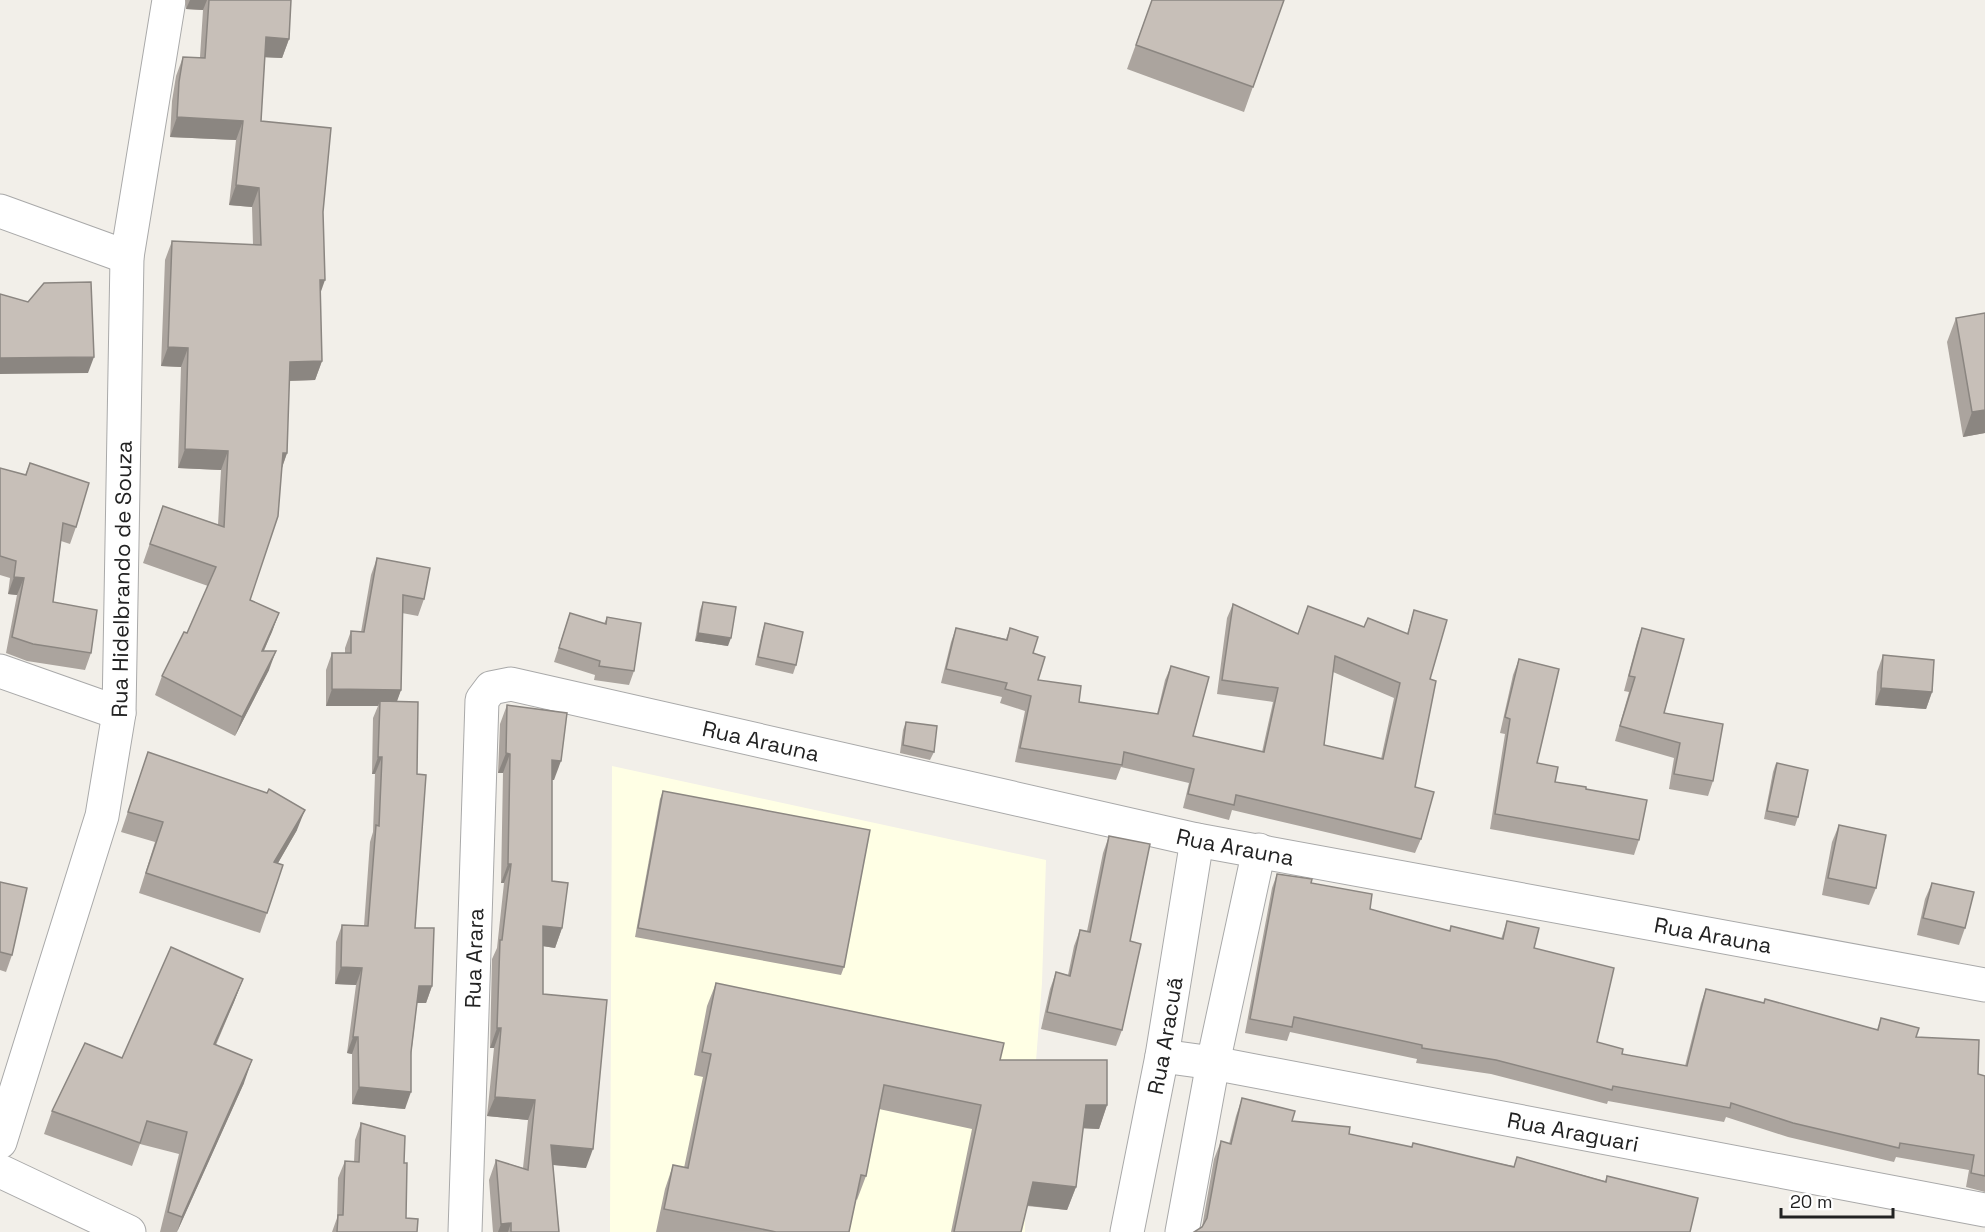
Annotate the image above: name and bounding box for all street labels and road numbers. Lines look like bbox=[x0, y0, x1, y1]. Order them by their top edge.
street label: Rua Hidelbrando de Souza bbox=[105, 440, 138, 718]
street label: Rua Arauna bbox=[700, 714, 822, 768]
street label: Rua Arauna bbox=[1174, 822, 1297, 872]
street label: Rua Arara bbox=[458, 907, 489, 1009]
street label: Rua Arauna bbox=[1652, 910, 1775, 960]
street label: Rua Aracuã bbox=[1141, 974, 1189, 1097]
street label: Rua Araguari bbox=[1505, 1105, 1641, 1158]

